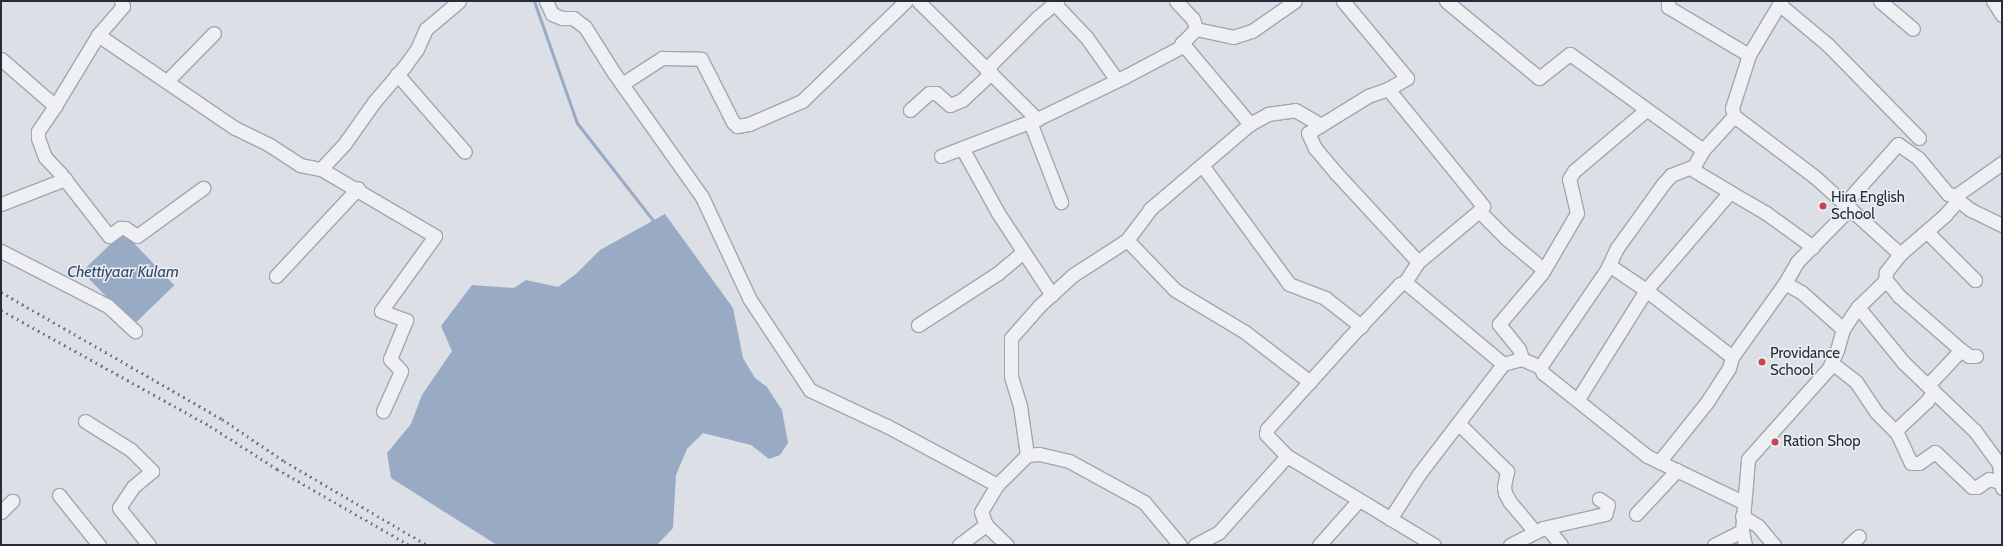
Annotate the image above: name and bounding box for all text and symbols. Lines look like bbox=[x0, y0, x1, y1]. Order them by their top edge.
place label: Hira English School bbox=[1831, 188, 1905, 223]
marker: Hira English School bbox=[1818, 201, 1828, 211]
water label: Chettiyaar Kulam bbox=[67, 262, 179, 282]
place label: Providance School bbox=[1770, 344, 1840, 379]
marker: Providance School bbox=[1757, 357, 1767, 367]
place label: Ration Shop bbox=[1783, 433, 1861, 451]
marker: Ration Shop bbox=[1770, 437, 1780, 447]

